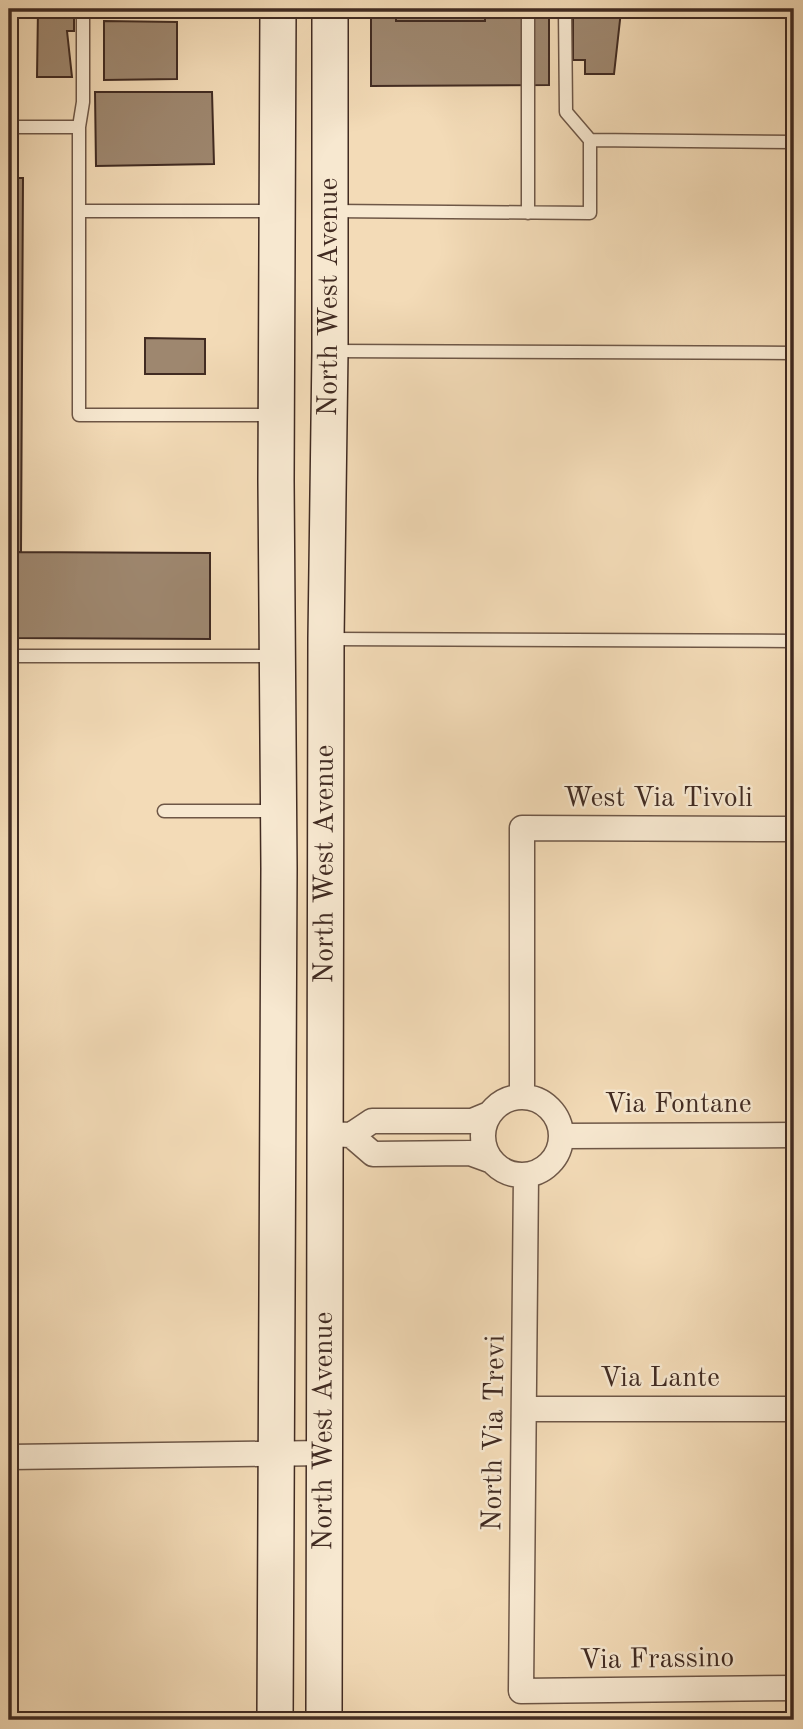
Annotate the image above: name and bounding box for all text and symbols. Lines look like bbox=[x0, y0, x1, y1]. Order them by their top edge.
street label: North West Avenue bbox=[315, 178, 344, 417]
street label: North West Avenue bbox=[311, 745, 340, 983]
street label: West Via Tivoli bbox=[563, 785, 753, 813]
street label: Via Fontane bbox=[604, 1091, 752, 1119]
street label: North West Avenue bbox=[310, 1312, 339, 1550]
street label: North Via Trevi bbox=[479, 1335, 511, 1531]
street label: Via Lante bbox=[600, 1365, 720, 1393]
street label: Via Frassino bbox=[579, 1645, 735, 1675]

